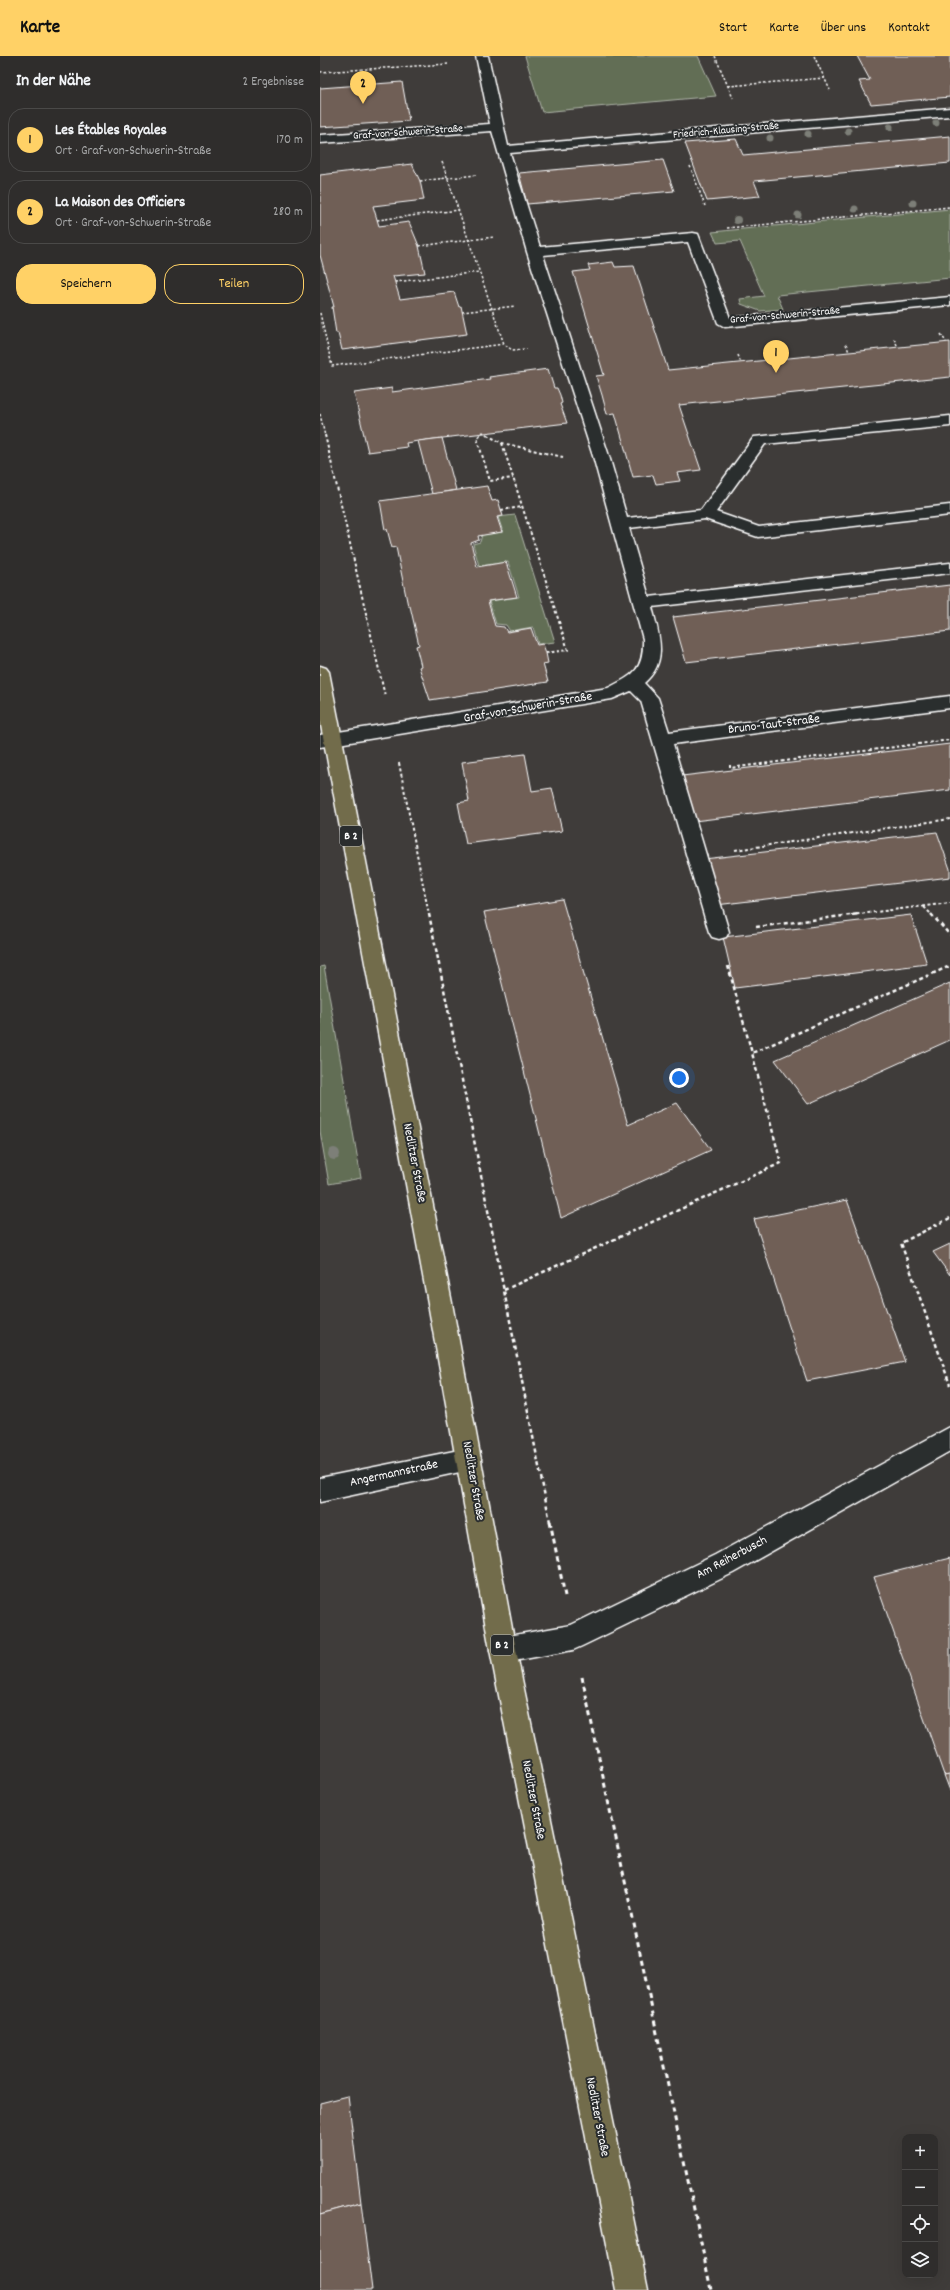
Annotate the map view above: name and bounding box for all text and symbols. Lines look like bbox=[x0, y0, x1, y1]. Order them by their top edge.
text: Karte bbox=[20, 15, 60, 42]
text: Start bbox=[719, 18, 747, 38]
text: Karte bbox=[769, 18, 799, 38]
text: Über uns bbox=[821, 18, 866, 38]
text: Kontakt bbox=[888, 18, 930, 38]
text: In der Nähe bbox=[16, 70, 91, 94]
pin: 2 bbox=[350, 71, 376, 104]
text: 2 Ergebnisse bbox=[243, 73, 304, 92]
street label: Friedrich-Klausing-Straße bbox=[672, 118, 780, 144]
text: Les Étables Royales bbox=[55, 120, 167, 142]
street label: Graf-von-Schwerin-Straße bbox=[352, 121, 464, 145]
text: 1 bbox=[29, 131, 31, 150]
text: 170 m bbox=[276, 131, 303, 150]
text: Ort · Graf-von-Schwerin-Straße bbox=[55, 142, 211, 161]
text: La Maison des Officiers bbox=[55, 192, 185, 214]
text: 2 bbox=[27, 203, 33, 222]
text: 280 m bbox=[273, 203, 303, 222]
text: Ort · Graf-von-Schwerin-Straße bbox=[55, 214, 211, 233]
button: Speichern bbox=[16, 264, 156, 304]
button: Teilen bbox=[164, 264, 304, 304]
street label: Graf-von-Schwerin-Straße bbox=[729, 303, 841, 329]
pin: 1 bbox=[763, 340, 789, 373]
street label: Graf-von-Schwerin-Straße bbox=[462, 687, 594, 729]
street label: Bruno-Taut-Straße bbox=[727, 710, 821, 740]
road number: B 2 bbox=[340, 826, 362, 846]
your location bbox=[669, 1068, 689, 1088]
street label: Nedlitzer Straße bbox=[397, 1122, 431, 1204]
street label: Nedlitzer Straße bbox=[457, 1440, 489, 1522]
street label: Angermannstraße bbox=[348, 1455, 440, 1493]
street label: Am Reiherbusch bbox=[693, 1531, 771, 1585]
road number: B 2 bbox=[491, 1635, 513, 1655]
street label: Nedlitzer Straße bbox=[516, 1759, 550, 1841]
street label: Nedlitzer Straße bbox=[580, 2076, 614, 2158]
map controls bbox=[902, 2134, 938, 2278]
button: + bbox=[902, 2134, 938, 2170]
button: − bbox=[902, 2170, 938, 2206]
button: locate bbox=[902, 2206, 938, 2242]
button: layers bbox=[902, 2242, 938, 2278]

